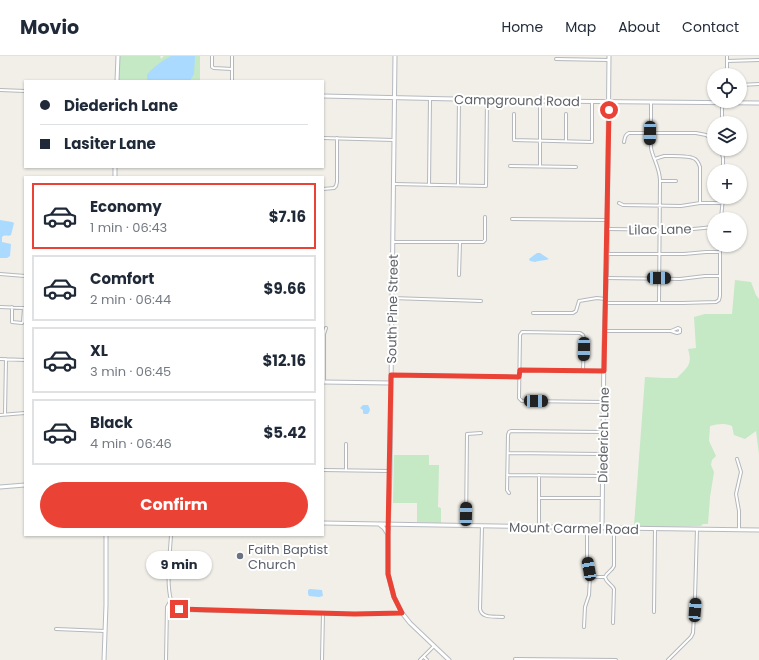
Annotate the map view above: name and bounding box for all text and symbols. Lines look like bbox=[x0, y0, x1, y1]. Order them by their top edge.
text: Movio bbox=[20, 14, 79, 41]
text: Home bbox=[501, 17, 543, 37]
text: Map bbox=[565, 17, 596, 37]
text: About bbox=[618, 17, 660, 37]
text: Contact bbox=[682, 17, 739, 37]
map controls bbox=[707, 68, 747, 252]
button: locate bbox=[707, 68, 747, 108]
street label: Campground Road bbox=[454, 90, 580, 111]
text: Diederich Lane bbox=[64, 95, 178, 116]
route start bbox=[600, 101, 618, 119]
button: layers bbox=[707, 116, 747, 156]
car bbox=[644, 121, 656, 145]
text: Lasiter Lane bbox=[64, 133, 156, 154]
button: + bbox=[707, 164, 747, 204]
text: Economy bbox=[90, 196, 162, 217]
icon: car bbox=[42, 198, 78, 234]
text: $7.16 bbox=[269, 206, 306, 227]
button: − bbox=[707, 212, 747, 252]
text: 1 min · 06:43 bbox=[90, 218, 167, 237]
street label: Lilac Lane bbox=[628, 219, 692, 240]
street label: South Pine Street bbox=[382, 254, 403, 364]
text: Comfort bbox=[90, 268, 154, 289]
icon: car bbox=[42, 270, 78, 306]
car bbox=[647, 272, 671, 284]
text: $9.66 bbox=[264, 278, 306, 299]
text: 2 min · 06:44 bbox=[90, 290, 171, 309]
car bbox=[578, 337, 590, 361]
text: XL bbox=[90, 340, 108, 361]
icon: car bbox=[42, 342, 78, 378]
text: $12.16 bbox=[262, 350, 306, 371]
text: 3 min · 06:45 bbox=[90, 362, 171, 381]
street label: Diederich Lane bbox=[593, 387, 614, 483]
car bbox=[524, 395, 548, 407]
text: Black bbox=[90, 412, 133, 433]
icon: car bbox=[42, 414, 78, 450]
text: $5.42 bbox=[263, 422, 306, 443]
text: 4 min · 06:46 bbox=[90, 434, 172, 453]
button: Confirm bbox=[40, 482, 308, 528]
car bbox=[460, 502, 472, 526]
street label: Mount Carmel Road bbox=[509, 518, 639, 539]
place label: Faith Baptist Church bbox=[248, 540, 328, 574]
callout: 9 min bbox=[146, 551, 212, 579]
marker: Faith Baptist Church bbox=[235, 551, 245, 561]
text: 9 min bbox=[160, 555, 198, 574]
car bbox=[581, 556, 597, 582]
car bbox=[688, 598, 702, 622]
route end bbox=[170, 600, 188, 618]

